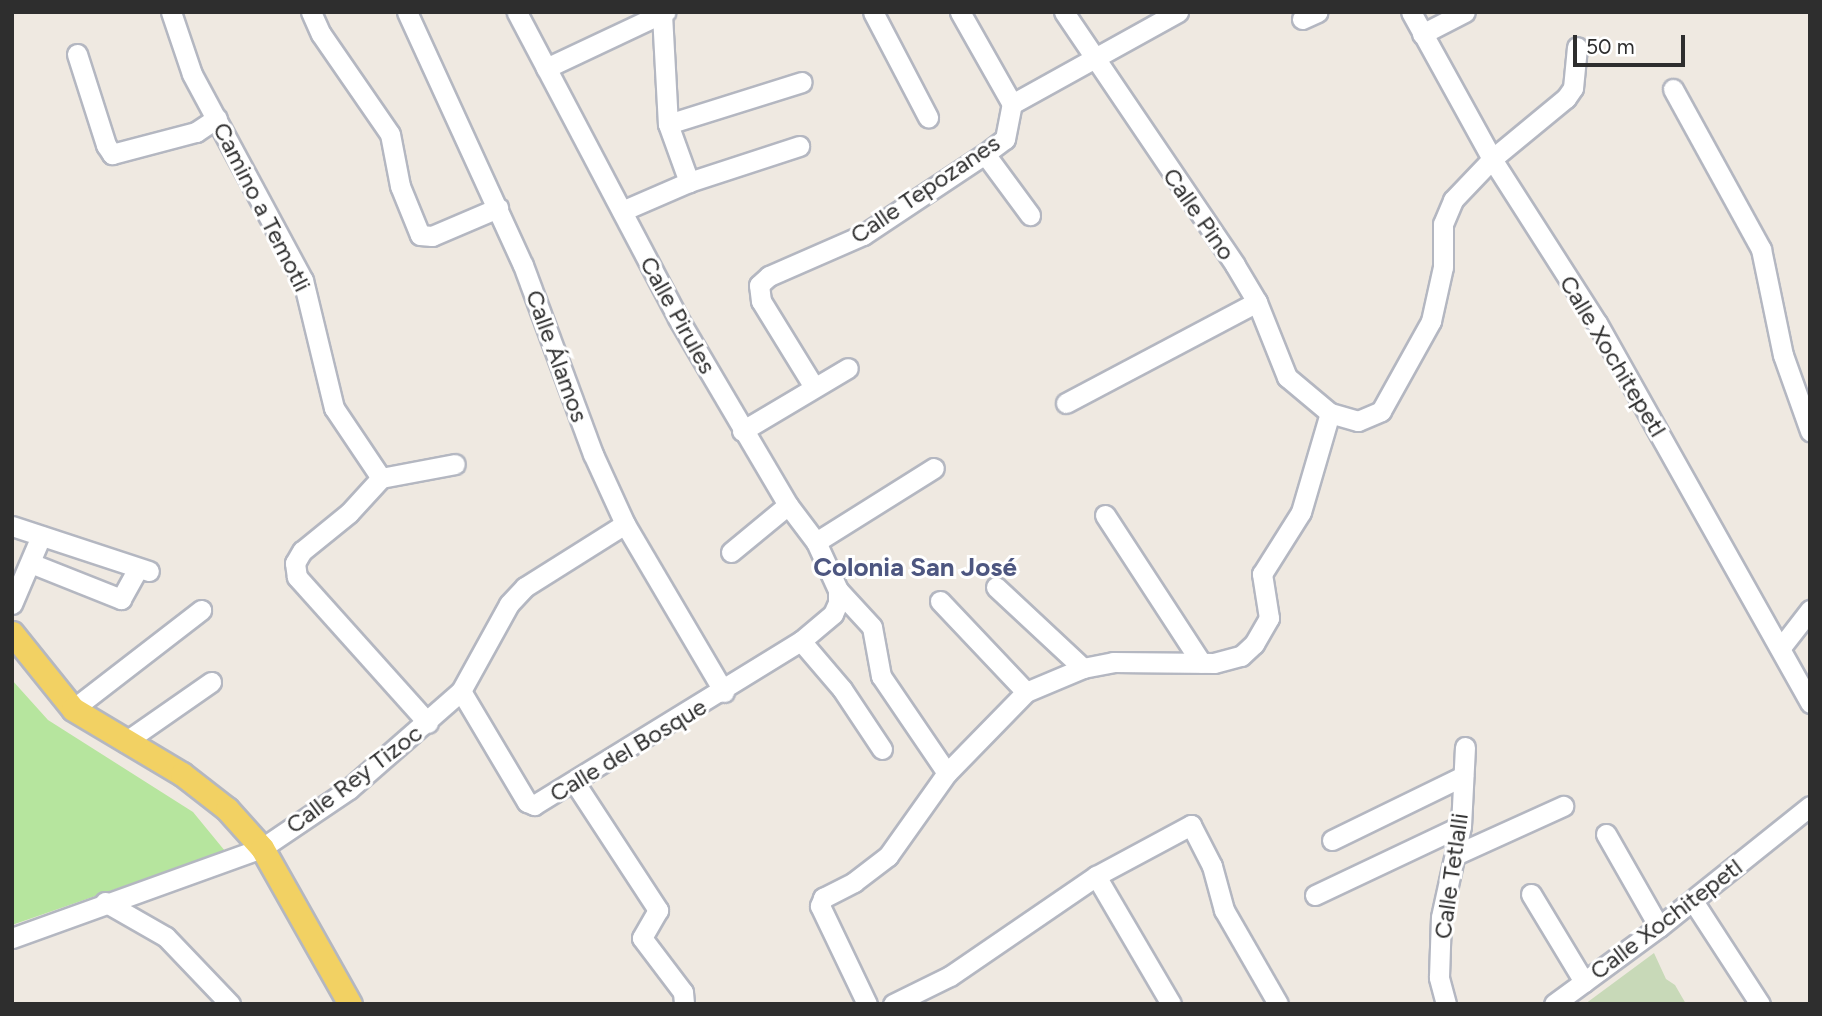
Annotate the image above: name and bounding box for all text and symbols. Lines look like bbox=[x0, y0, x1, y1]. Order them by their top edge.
scale bar bbox=[1577, 21, 1689, 65]
text: 50 m bbox=[1586, 34, 1635, 59]
street label: Camino a Temotli bbox=[207, 118, 317, 296]
street label: Calle Tepozanes bbox=[845, 128, 1005, 250]
street label: Calle Pino bbox=[1157, 162, 1241, 266]
street label: Calle Pirules bbox=[634, 251, 722, 379]
street label: Calle Xochitepetl bbox=[1554, 270, 1672, 442]
street label: Calle Álamos bbox=[520, 286, 594, 426]
district label: Colonia San José bbox=[813, 552, 1017, 584]
street label: Calle del Bosque bbox=[544, 692, 712, 808]
street label: Calle Rey Tizoc bbox=[280, 718, 428, 840]
street label: Calle Tetlalli bbox=[1428, 811, 1474, 941]
street label: Calle Xochitepetl bbox=[1584, 852, 1748, 986]

